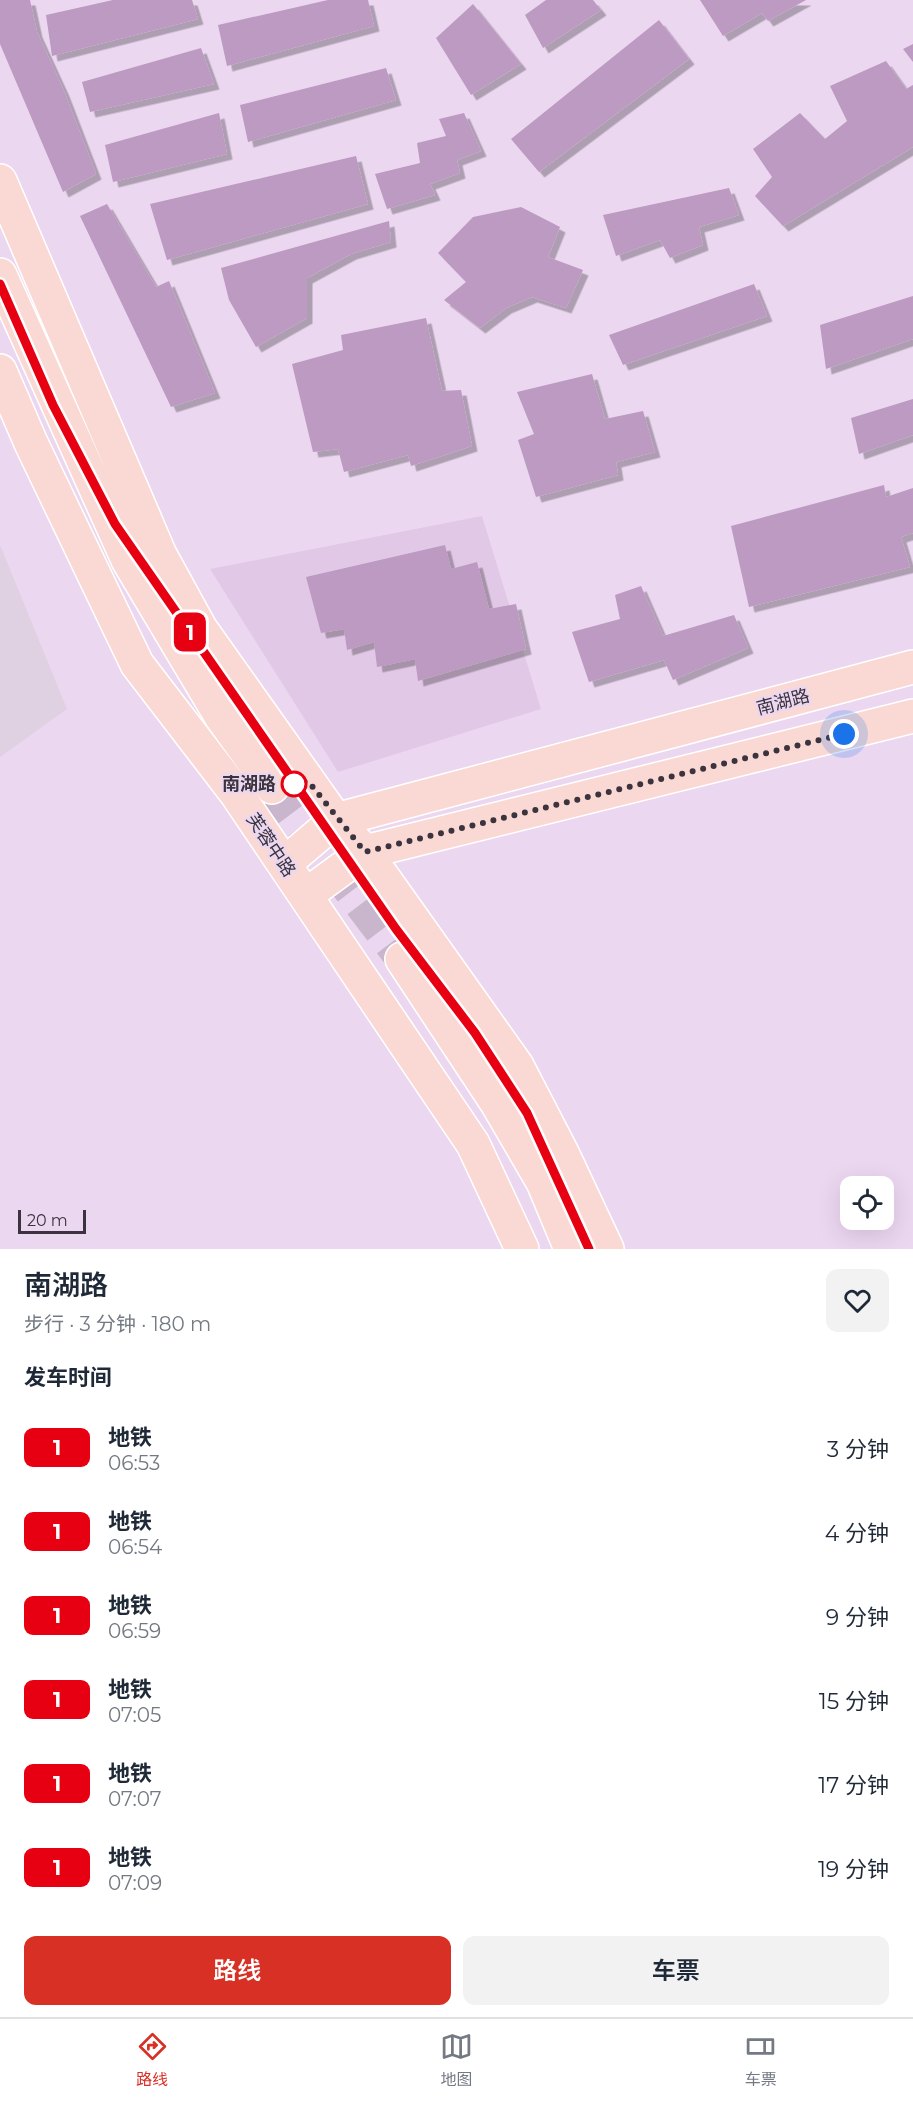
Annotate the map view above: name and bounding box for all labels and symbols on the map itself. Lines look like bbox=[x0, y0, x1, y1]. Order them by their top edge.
line badge: 1 bbox=[170, 612, 210, 652]
street label: 南湖路 bbox=[754, 684, 812, 720]
your location bbox=[829, 719, 859, 749]
marker: 南湖路 bbox=[281, 771, 307, 797]
place label: 南湖路 bbox=[222, 773, 276, 795]
street label: 芙蓉中路 bbox=[242, 809, 300, 881]
scale bar bbox=[18, 1207, 86, 1234]

